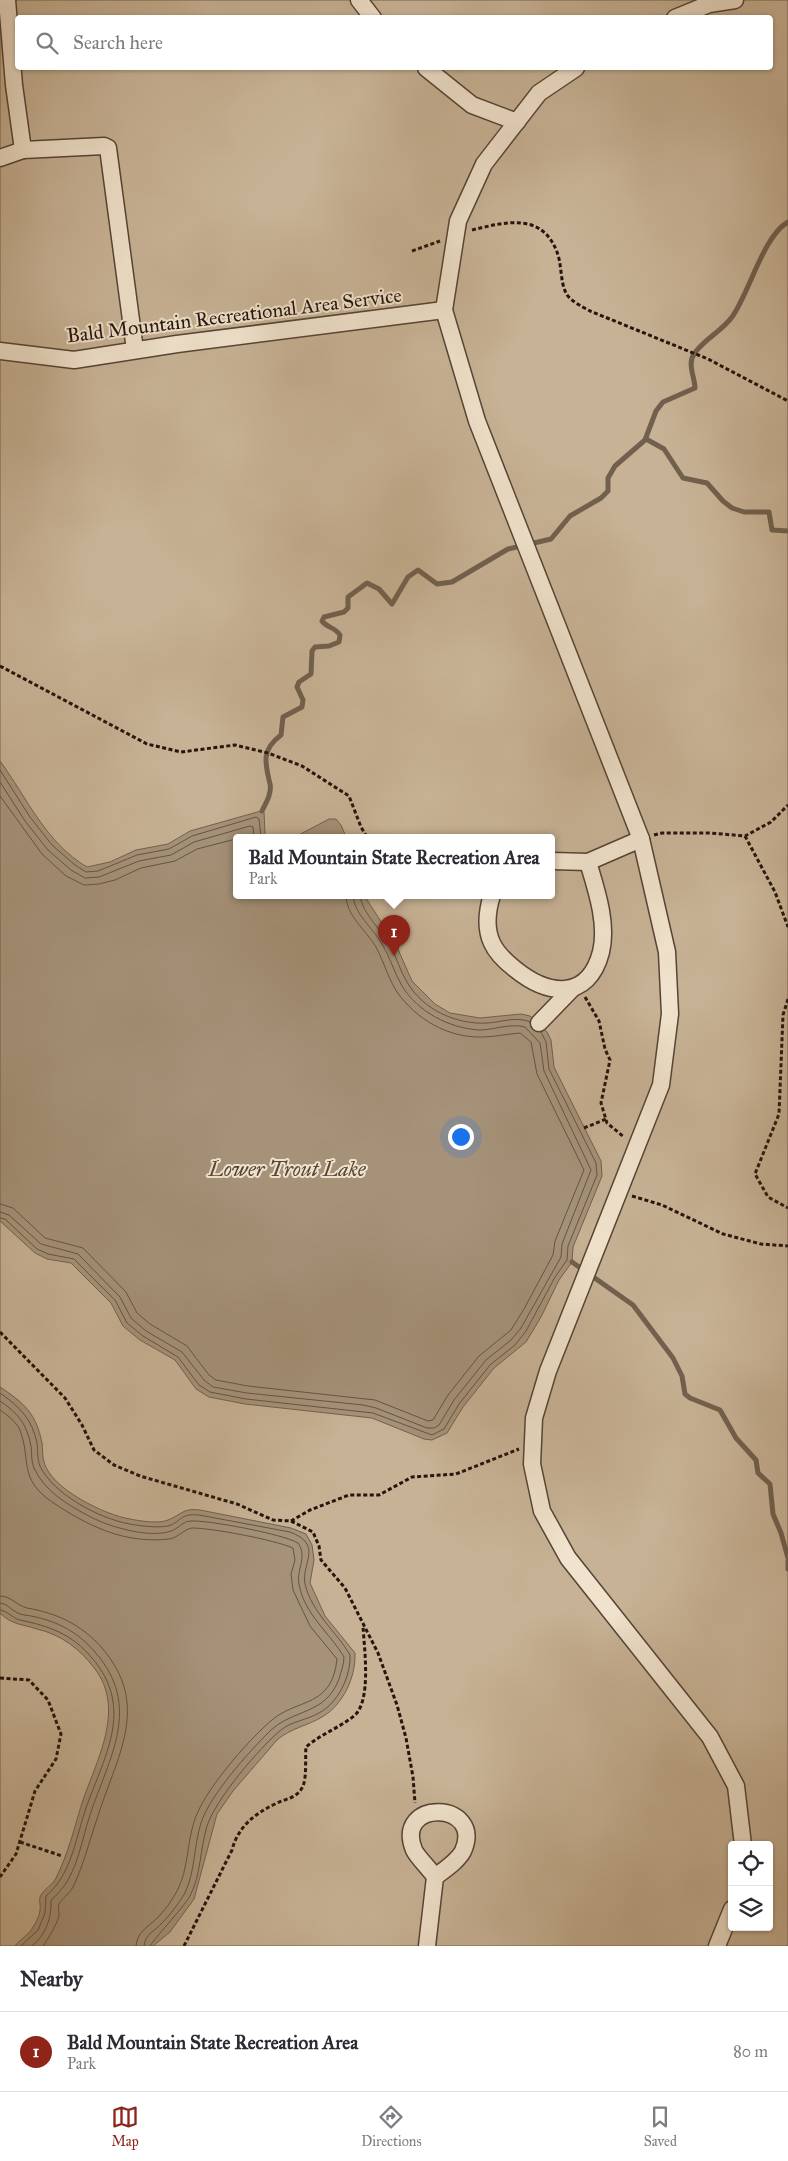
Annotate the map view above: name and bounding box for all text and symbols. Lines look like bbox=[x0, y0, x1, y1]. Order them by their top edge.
search box bbox=[15, 15, 773, 70]
icon: search bbox=[33, 29, 61, 57]
text: Search here bbox=[73, 31, 163, 54]
street label: Bald Mountain Recreational Area Service bbox=[65, 283, 403, 347]
popup bbox=[233, 834, 555, 899]
text: Bald Mountain State Recreation Area bbox=[248, 846, 540, 869]
text: Park bbox=[248, 869, 277, 888]
pin: 1 bbox=[378, 915, 410, 956]
your location bbox=[448, 1124, 474, 1150]
water label: Lower Trout Lake bbox=[208, 1156, 367, 1182]
map controls bbox=[728, 1841, 773, 1931]
button: locate bbox=[728, 1841, 773, 1886]
button: layers bbox=[728, 1886, 773, 1931]
text: Nearby bbox=[20, 1966, 83, 1992]
text: Bald Mountain State Recreation Area bbox=[67, 2031, 358, 2054]
text: 1 bbox=[33, 2042, 39, 2061]
text: 80 m bbox=[733, 2042, 768, 2061]
text: Park bbox=[67, 2054, 96, 2073]
tab: Map bbox=[111, 2103, 139, 2150]
tab: Directions bbox=[361, 2103, 422, 2150]
tab: Saved bbox=[644, 2103, 677, 2150]

